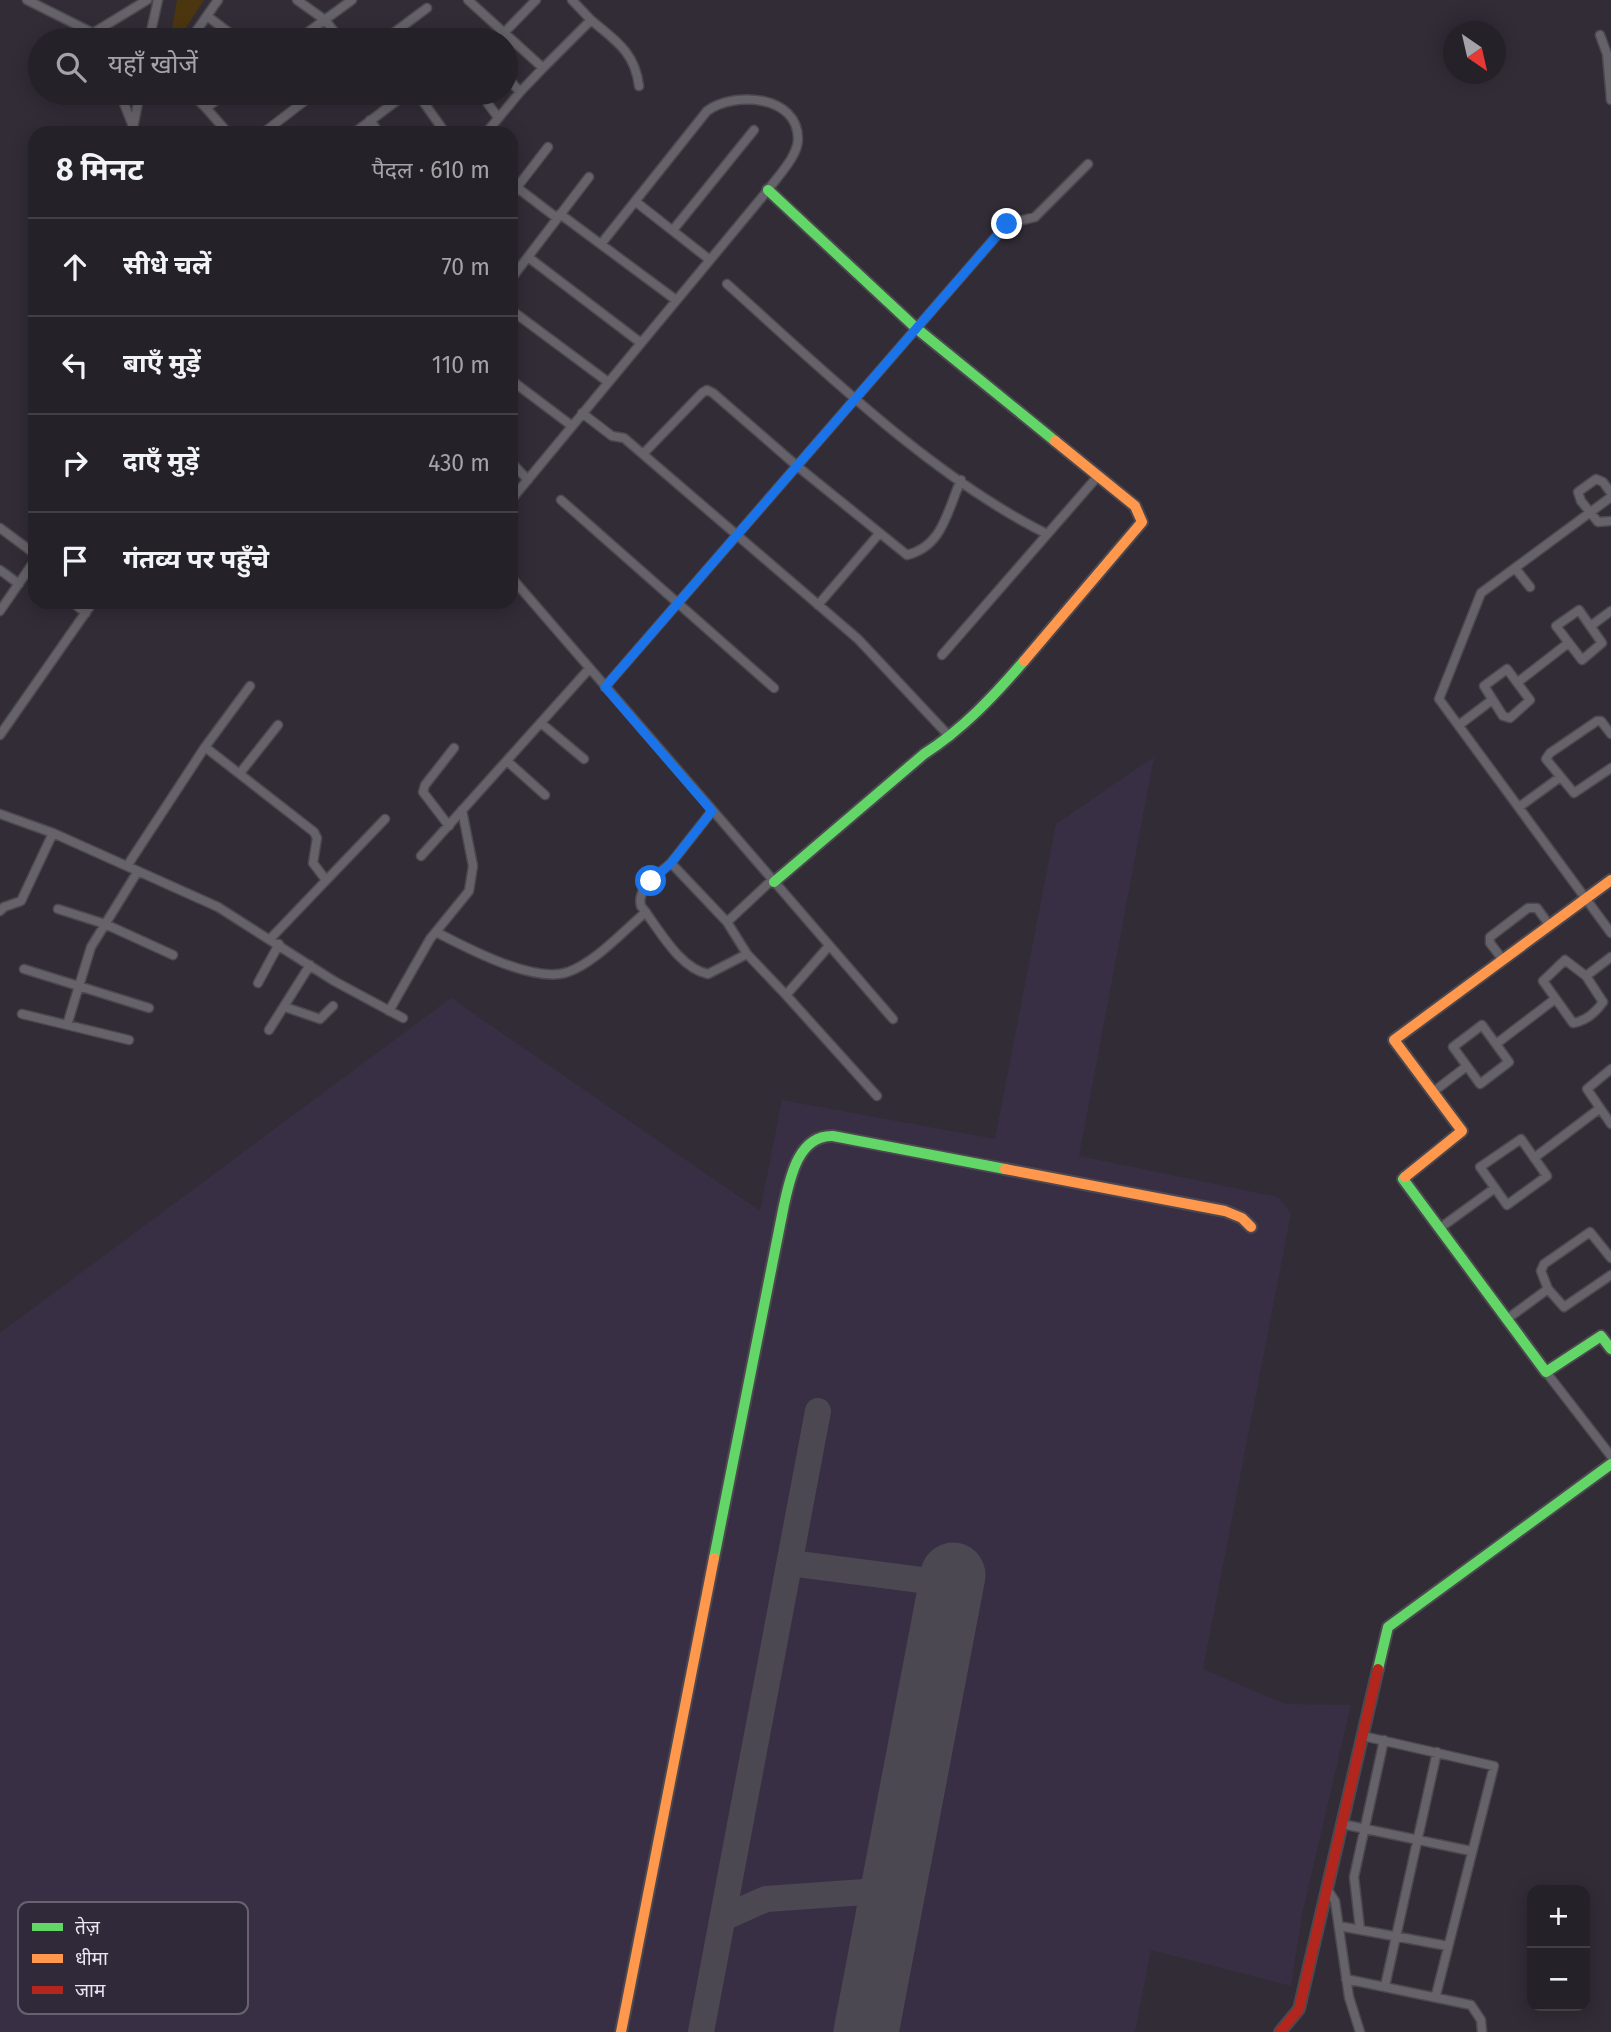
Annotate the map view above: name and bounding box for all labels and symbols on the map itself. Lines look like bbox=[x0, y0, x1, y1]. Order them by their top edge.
north arrow bbox=[1443, 21, 1506, 84]
route end bbox=[991, 208, 1022, 239]
route start bbox=[635, 865, 666, 896]
legend bbox=[18, 1902, 248, 2014]
text: तेज़ bbox=[75, 1916, 101, 1939]
text: धीमा bbox=[75, 1947, 109, 1970]
text: जाम bbox=[75, 1979, 106, 2002]

